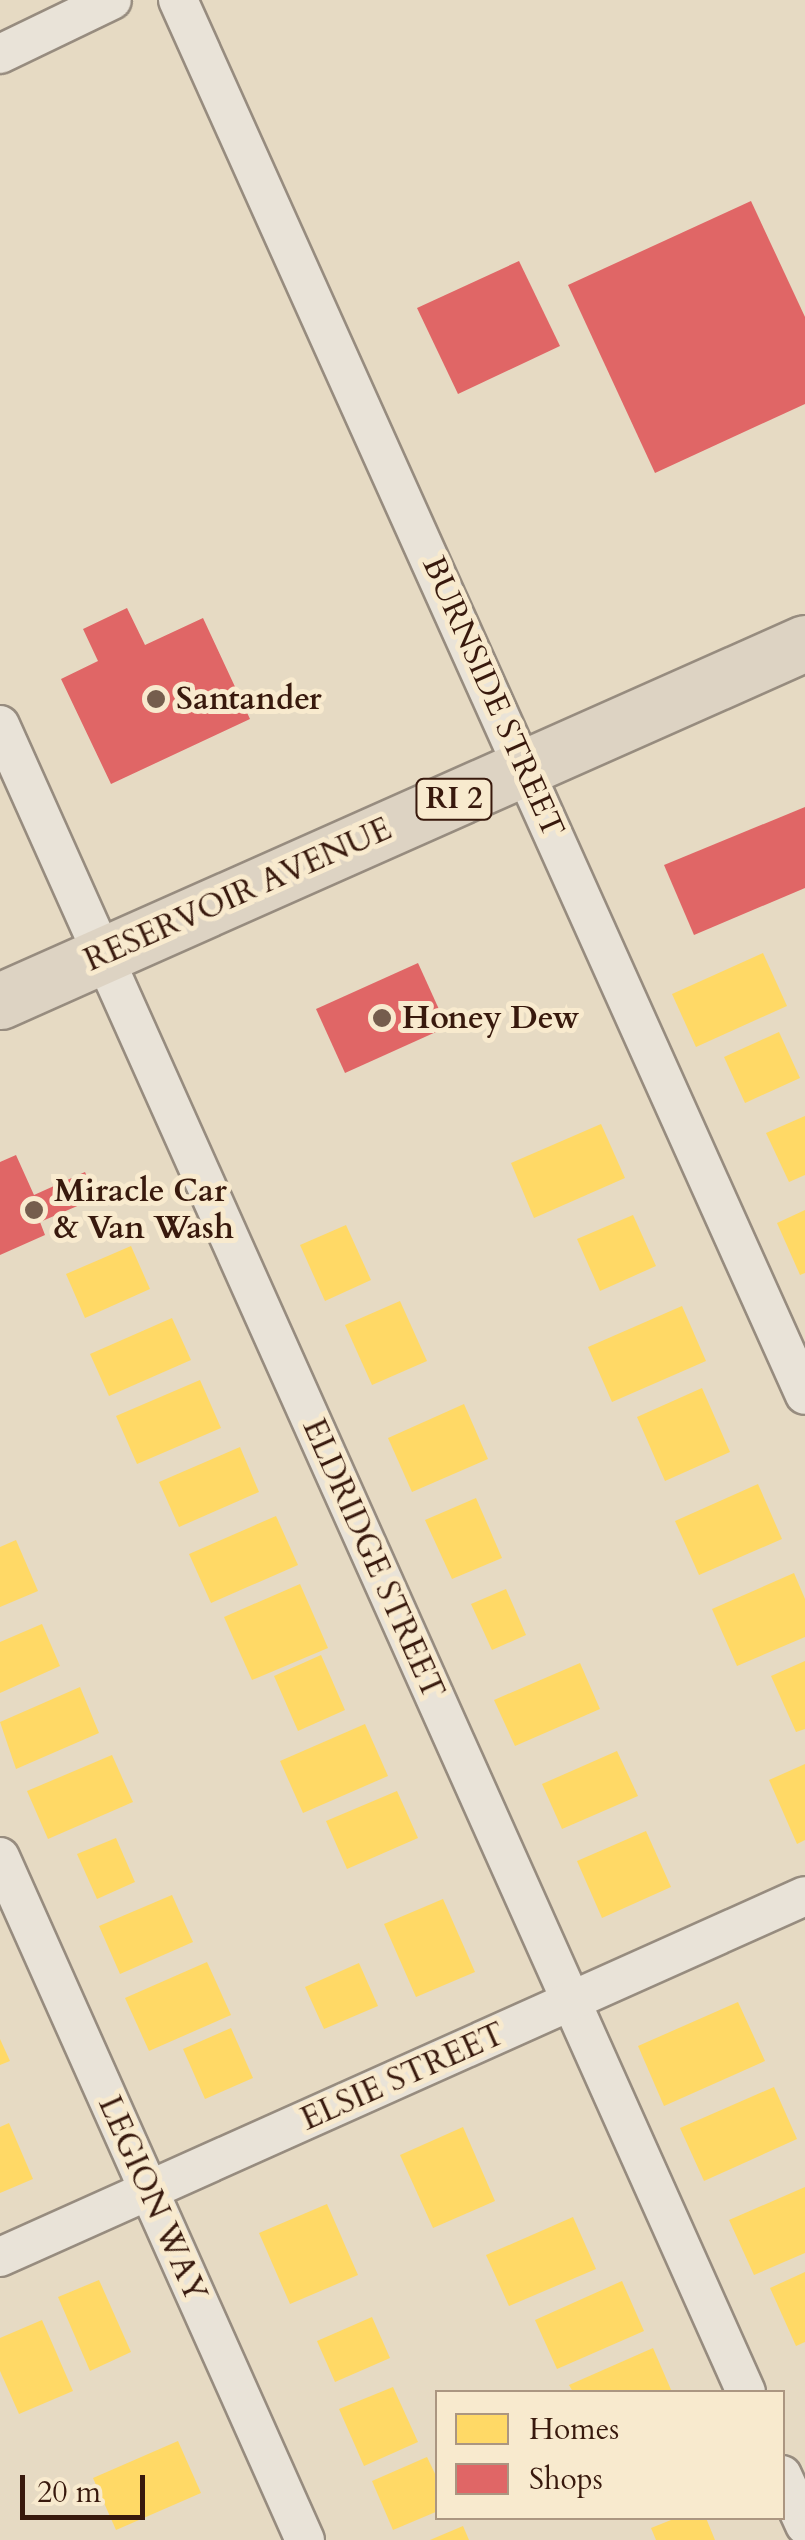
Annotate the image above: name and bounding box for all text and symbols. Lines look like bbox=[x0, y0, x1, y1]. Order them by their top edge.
street label: BURNSIDE STREET bbox=[414, 551, 572, 843]
place label: Santander bbox=[176, 680, 322, 718]
marker: Santander bbox=[145, 688, 167, 710]
road number: RI 2 bbox=[414, 774, 494, 824]
street label: RESERVOIR AVENUE bbox=[79, 810, 397, 980]
place label: Honey Dew bbox=[402, 999, 580, 1037]
marker: Honey Dew bbox=[371, 1007, 393, 1029]
place label: Miracle Car & Van Wash bbox=[54, 1173, 234, 1248]
marker: Miracle Car & Van Wash bbox=[23, 1199, 45, 1221]
street label: ELDRIDGE STREET bbox=[294, 1413, 452, 1705]
street label: ELSIE STREET bbox=[295, 2015, 511, 2139]
street label: LEGION WAY bbox=[90, 2090, 214, 2308]
legend bbox=[435, 2390, 785, 2520]
text: Homes bbox=[529, 2409, 619, 2450]
scale bar bbox=[25, 2455, 150, 2517]
text: Shops bbox=[529, 2459, 603, 2500]
text: 20 m bbox=[37, 2472, 101, 2513]

